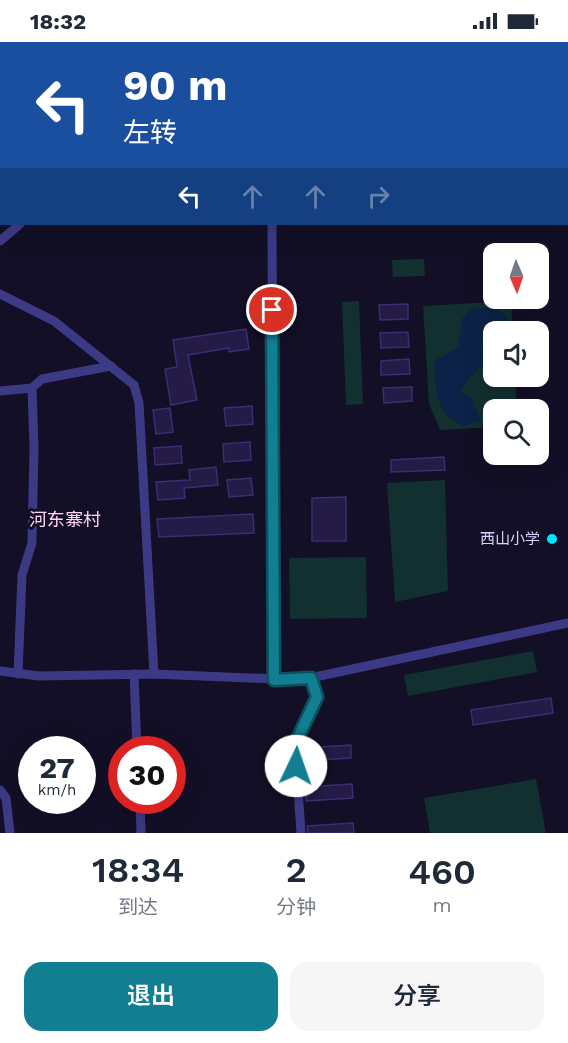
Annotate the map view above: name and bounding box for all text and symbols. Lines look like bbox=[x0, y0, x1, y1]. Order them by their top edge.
text: 18:32 bbox=[30, 9, 86, 34]
text: 90 m bbox=[123, 61, 227, 110]
icon: left bbox=[24, 66, 102, 144]
text: 左转 bbox=[123, 117, 177, 149]
icon: left bbox=[173, 180, 206, 213]
icon: ahead bbox=[236, 180, 269, 213]
icon: ahead bbox=[299, 180, 332, 213]
icon: right bbox=[362, 180, 395, 213]
north arrow bbox=[483, 243, 549, 309]
map controls bbox=[483, 243, 549, 465]
pin bbox=[246, 284, 297, 335]
icon: arrive bbox=[255, 293, 288, 326]
button: sound bbox=[483, 321, 549, 387]
button: search bbox=[483, 399, 549, 465]
district label: 河东寨村 bbox=[29, 509, 101, 530]
place label: 西山小学 bbox=[480, 530, 540, 548]
marker: 西山小学 bbox=[545, 532, 559, 546]
position arrow bbox=[264, 734, 328, 798]
speed limit sign: 30 bbox=[108, 736, 186, 814]
text: 27 bbox=[39, 750, 75, 785]
text: km/h bbox=[38, 781, 76, 799]
text: 18:34 bbox=[92, 849, 184, 891]
text: 2 bbox=[286, 849, 307, 891]
text: 460 bbox=[408, 851, 476, 893]
text: m bbox=[433, 893, 452, 917]
text: 到达 bbox=[118, 895, 158, 919]
text: 分钟 bbox=[276, 895, 316, 919]
button: 退出 bbox=[24, 962, 278, 1031]
button: 分享 bbox=[290, 962, 544, 1031]

